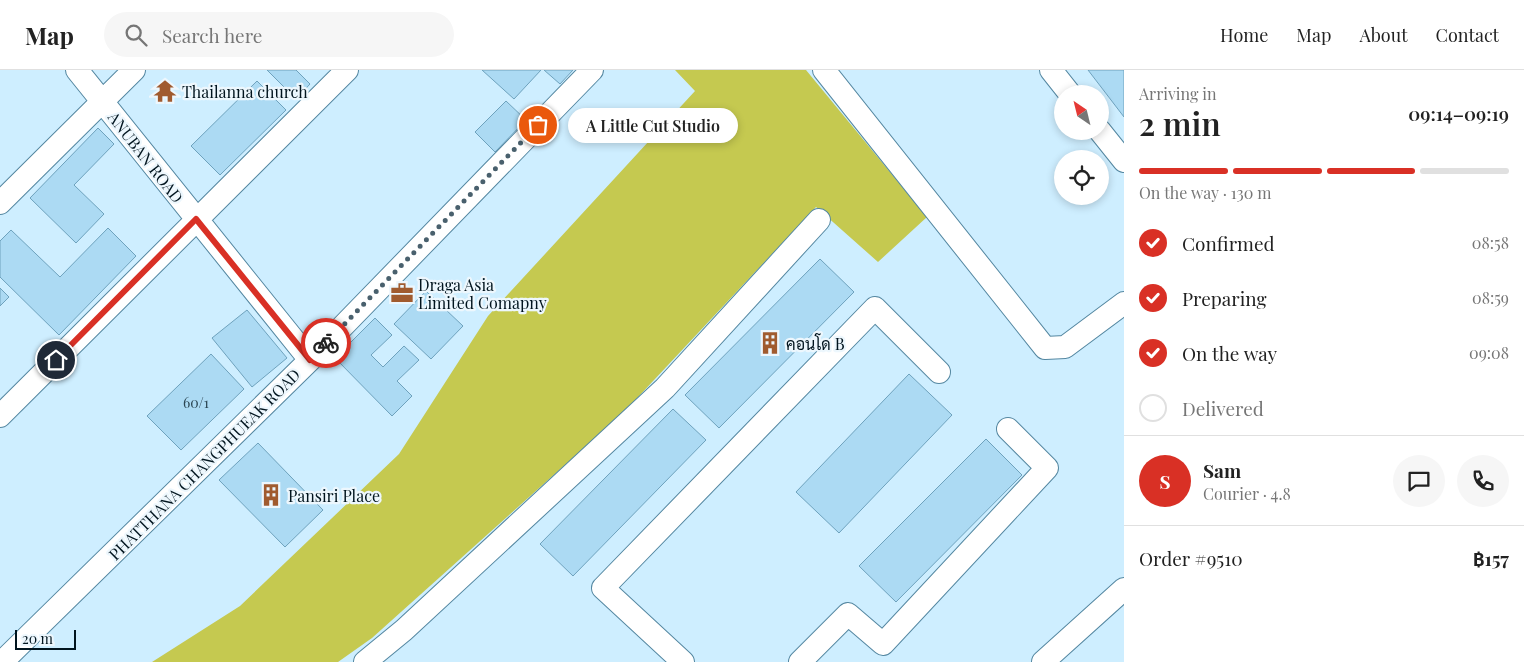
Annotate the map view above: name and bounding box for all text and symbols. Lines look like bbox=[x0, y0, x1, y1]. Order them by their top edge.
search box bbox=[104, 12, 454, 57]
text: Map bbox=[25, 19, 74, 51]
icon: search bbox=[122, 21, 150, 49]
text: Search here bbox=[162, 22, 262, 48]
text: Home bbox=[1220, 23, 1268, 47]
text: Map bbox=[1296, 23, 1331, 47]
text: About bbox=[1359, 23, 1408, 47]
text: Contact bbox=[1436, 23, 1499, 47]
temple icon: Thailanna church bbox=[152, 78, 178, 104]
place label: Thailanna church bbox=[182, 81, 308, 102]
text: Arriving in bbox=[1139, 83, 1217, 104]
north arrow bbox=[1054, 85, 1109, 140]
map controls bbox=[1054, 85, 1109, 205]
text: 09:14–09:19 bbox=[1408, 100, 1509, 126]
text: 2 min bbox=[1139, 101, 1221, 144]
pin bbox=[517, 104, 559, 146]
street label: ANUBAN ROAD bbox=[103, 106, 188, 207]
callout: A Little Cut Studio bbox=[568, 108, 738, 142]
icon: bag bbox=[524, 111, 552, 139]
text: A Little Cut Studio bbox=[586, 115, 720, 136]
button: locate bbox=[1054, 150, 1109, 205]
text: On the way · 130 m bbox=[1139, 182, 1272, 203]
icon: check bbox=[1139, 229, 1167, 257]
text: Confirmed bbox=[1182, 230, 1275, 256]
text: 08:58 bbox=[1472, 232, 1509, 253]
place label: Draga Asia Limited Comapny bbox=[418, 274, 547, 313]
office icon: Draga Asia Limited Comapny bbox=[389, 280, 415, 306]
icon: check bbox=[1139, 284, 1167, 312]
text: Preparing bbox=[1182, 285, 1267, 311]
text: 08:59 bbox=[1472, 287, 1509, 308]
courier bbox=[301, 318, 351, 368]
icon: bike bbox=[312, 329, 340, 357]
building icon: คอนโด B bbox=[757, 330, 783, 356]
place label: คอนโด B bbox=[786, 333, 845, 354]
pin bbox=[35, 339, 77, 381]
icon: check bbox=[1139, 339, 1167, 367]
text: On the way bbox=[1182, 340, 1277, 366]
text: 09:08 bbox=[1469, 342, 1509, 363]
icon: home bbox=[42, 346, 70, 374]
street label: PHATTHANA CHANGPHUEAK ROAD bbox=[104, 364, 304, 564]
house number: 60/1 bbox=[183, 393, 209, 412]
text: Delivered bbox=[1182, 395, 1264, 421]
button: chat bbox=[1393, 455, 1445, 507]
button: phone bbox=[1457, 455, 1509, 507]
text: Sam bbox=[1203, 457, 1241, 483]
text: S bbox=[1159, 468, 1171, 494]
building icon: Pansiri Place bbox=[258, 482, 284, 508]
text: Courier · 4.8 bbox=[1203, 483, 1291, 504]
place label: Pansiri Place bbox=[288, 485, 380, 506]
text: Order #9510 bbox=[1139, 545, 1243, 571]
text: ฿157 bbox=[1473, 545, 1509, 571]
scale bar bbox=[15, 627, 76, 650]
text: 20 m bbox=[22, 629, 53, 648]

